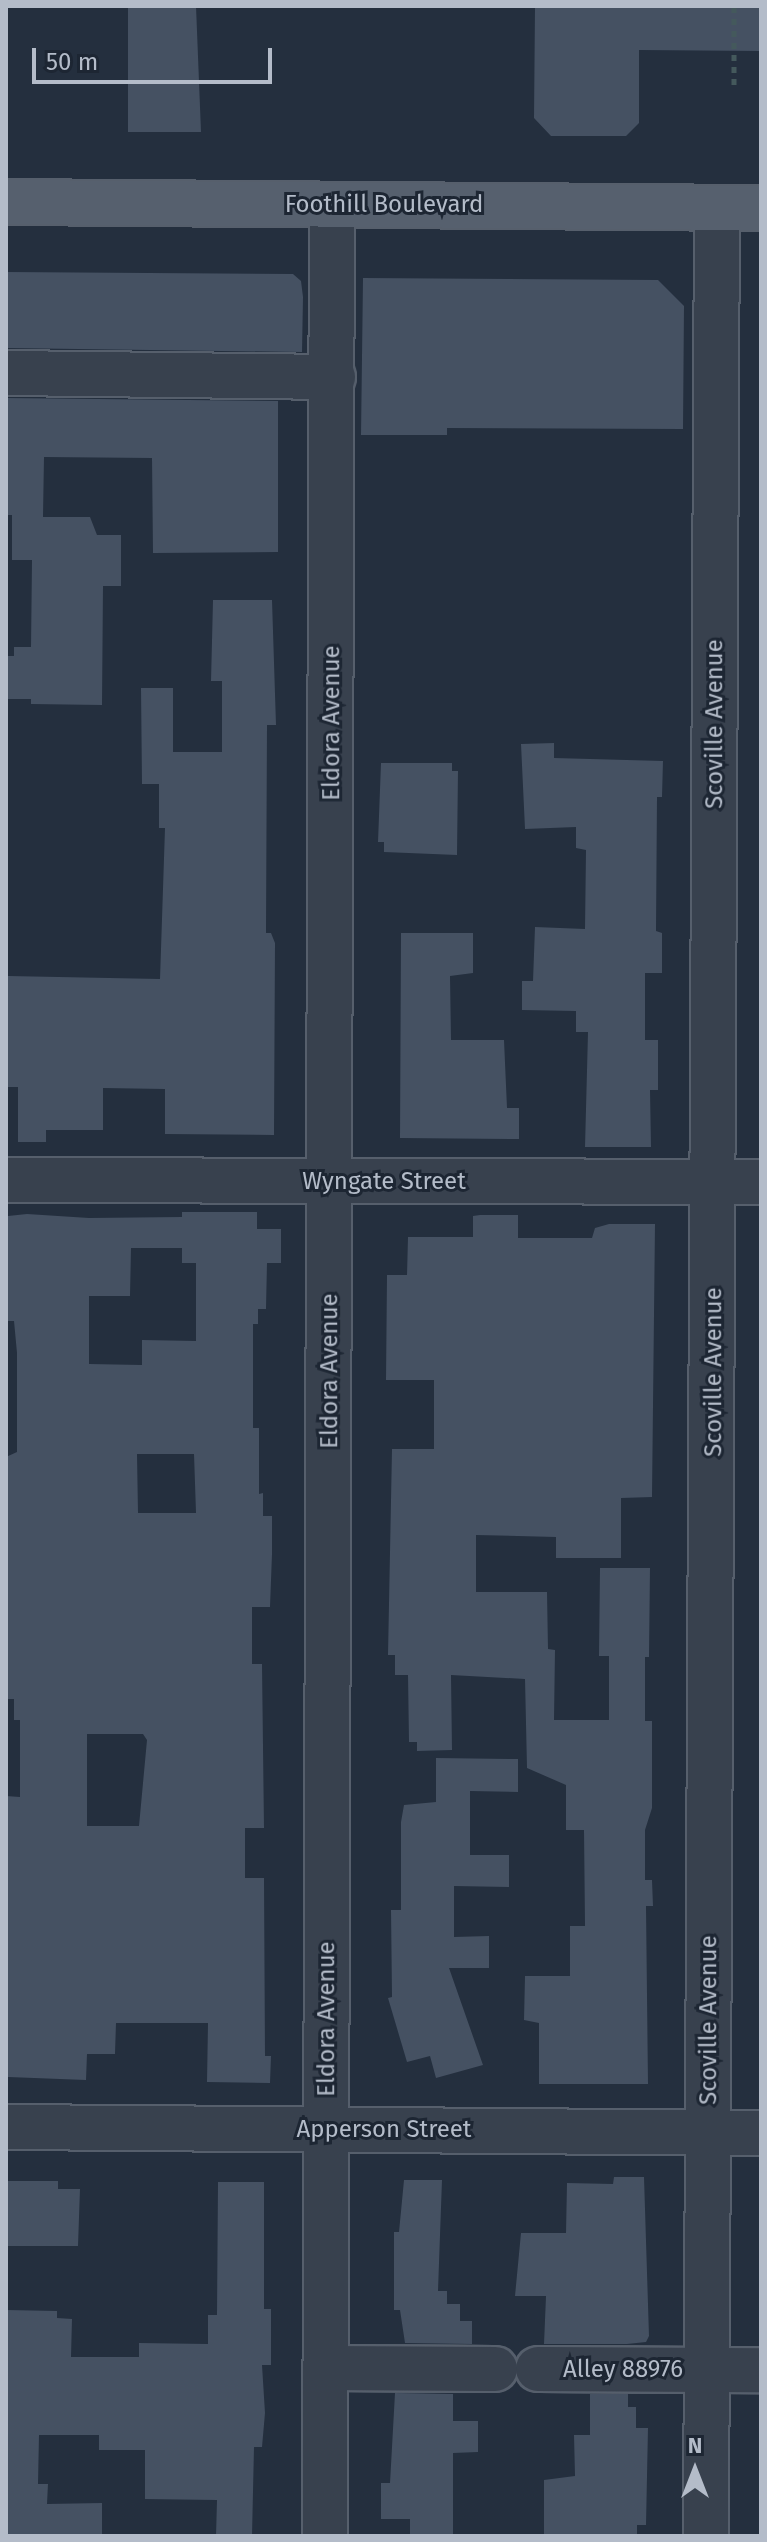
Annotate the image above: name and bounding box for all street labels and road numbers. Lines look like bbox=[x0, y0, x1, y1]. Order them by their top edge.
street label: Foothill Boulevard bbox=[285, 191, 483, 219]
street label: Scoville Avenue bbox=[701, 639, 729, 809]
street label: Eldora Avenue bbox=[318, 645, 346, 801]
street label: Wyngate Street bbox=[302, 1168, 466, 1196]
street label: Scoville Avenue bbox=[700, 1287, 728, 1457]
street label: Eldora Avenue bbox=[316, 1293, 344, 1449]
street label: Scoville Avenue bbox=[695, 1935, 723, 2105]
street label: Eldora Avenue bbox=[313, 1941, 341, 2097]
street label: Apperson Street bbox=[296, 2116, 472, 2144]
street label: Alley 88976 bbox=[563, 2356, 683, 2384]

